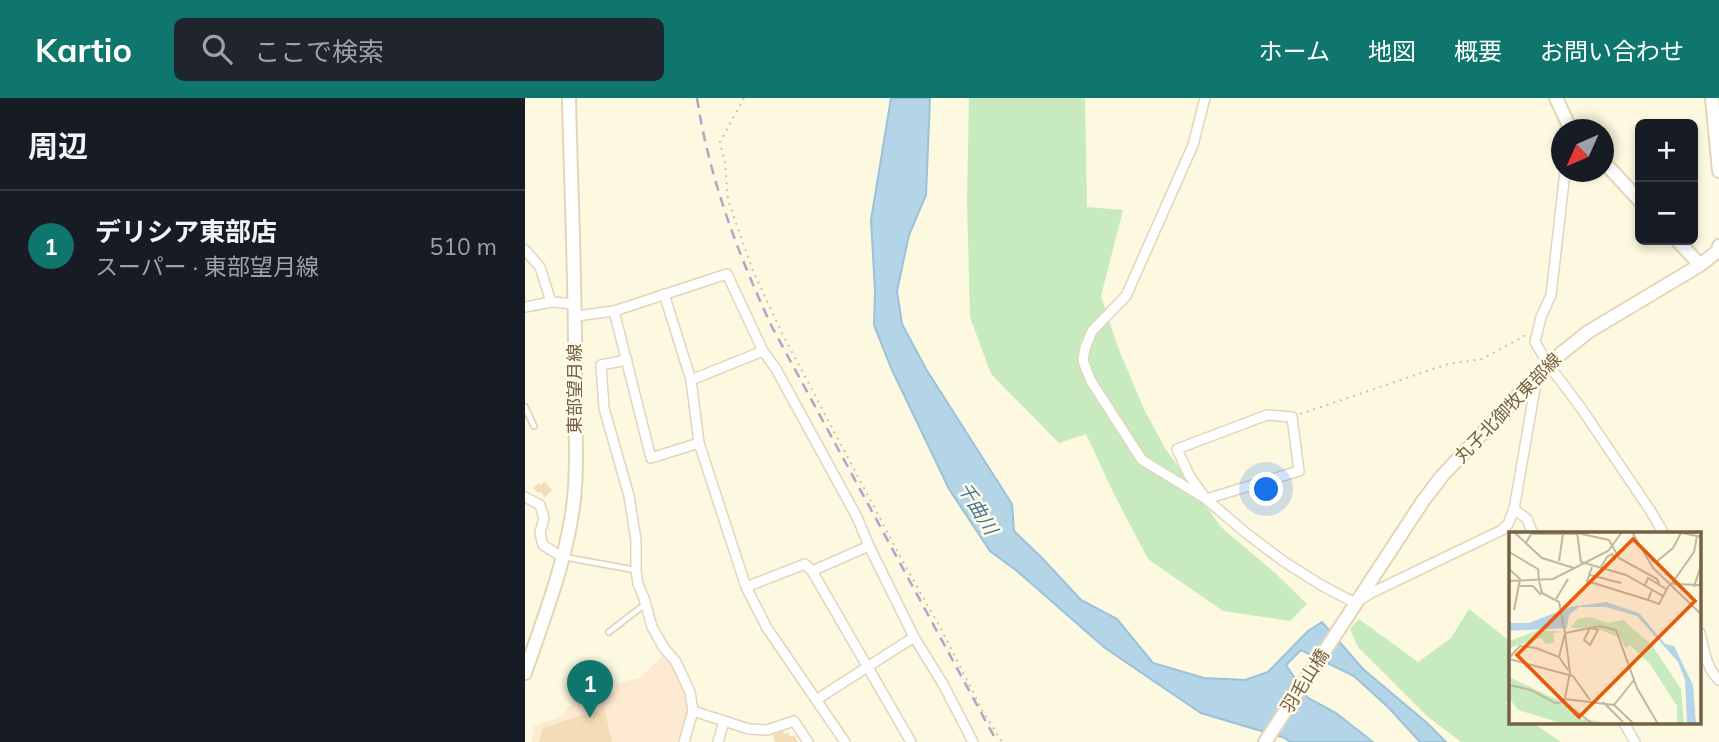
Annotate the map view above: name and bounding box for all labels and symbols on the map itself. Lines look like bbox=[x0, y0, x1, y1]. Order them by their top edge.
north arrow bbox=[1551, 119, 1614, 182]
street label: 東部望月線 bbox=[563, 344, 586, 434]
street label: 丸子北御牧東部線 bbox=[1449, 348, 1566, 467]
your location bbox=[1249, 472, 1283, 506]
water label: 千曲川 bbox=[953, 477, 1004, 540]
inset map bbox=[1509, 532, 1701, 724]
street label: 羽毛山橋 bbox=[1275, 644, 1334, 717]
pin: 1 bbox=[567, 660, 613, 718]

